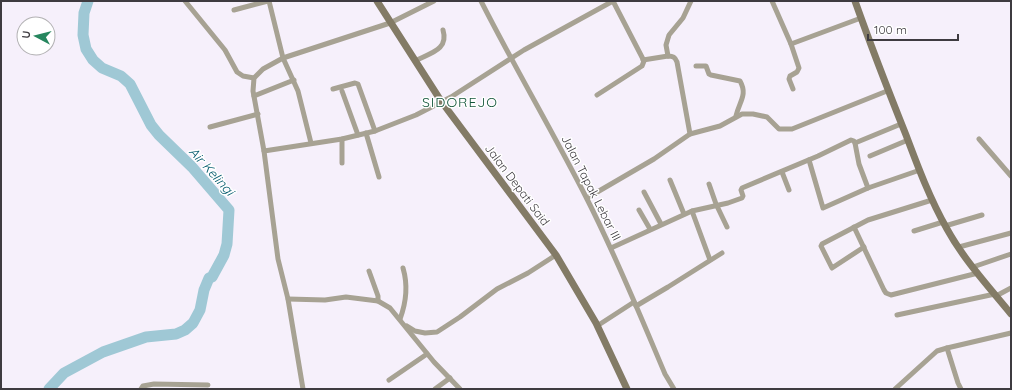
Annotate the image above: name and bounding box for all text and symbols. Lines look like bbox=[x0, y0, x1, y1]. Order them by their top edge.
north arrow bbox=[16, 16, 56, 56]
scale bar bbox=[868, 16, 958, 42]
text: 100 m bbox=[874, 22, 907, 37]
text: U bbox=[19, 30, 33, 39]
district label: SIDOREJO bbox=[422, 93, 498, 111]
street label: Jalan Tapak Lebar III bbox=[558, 132, 625, 243]
street label: Jalan Depati Said bbox=[482, 141, 553, 228]
water label: Air Kelingi bbox=[186, 143, 239, 200]

